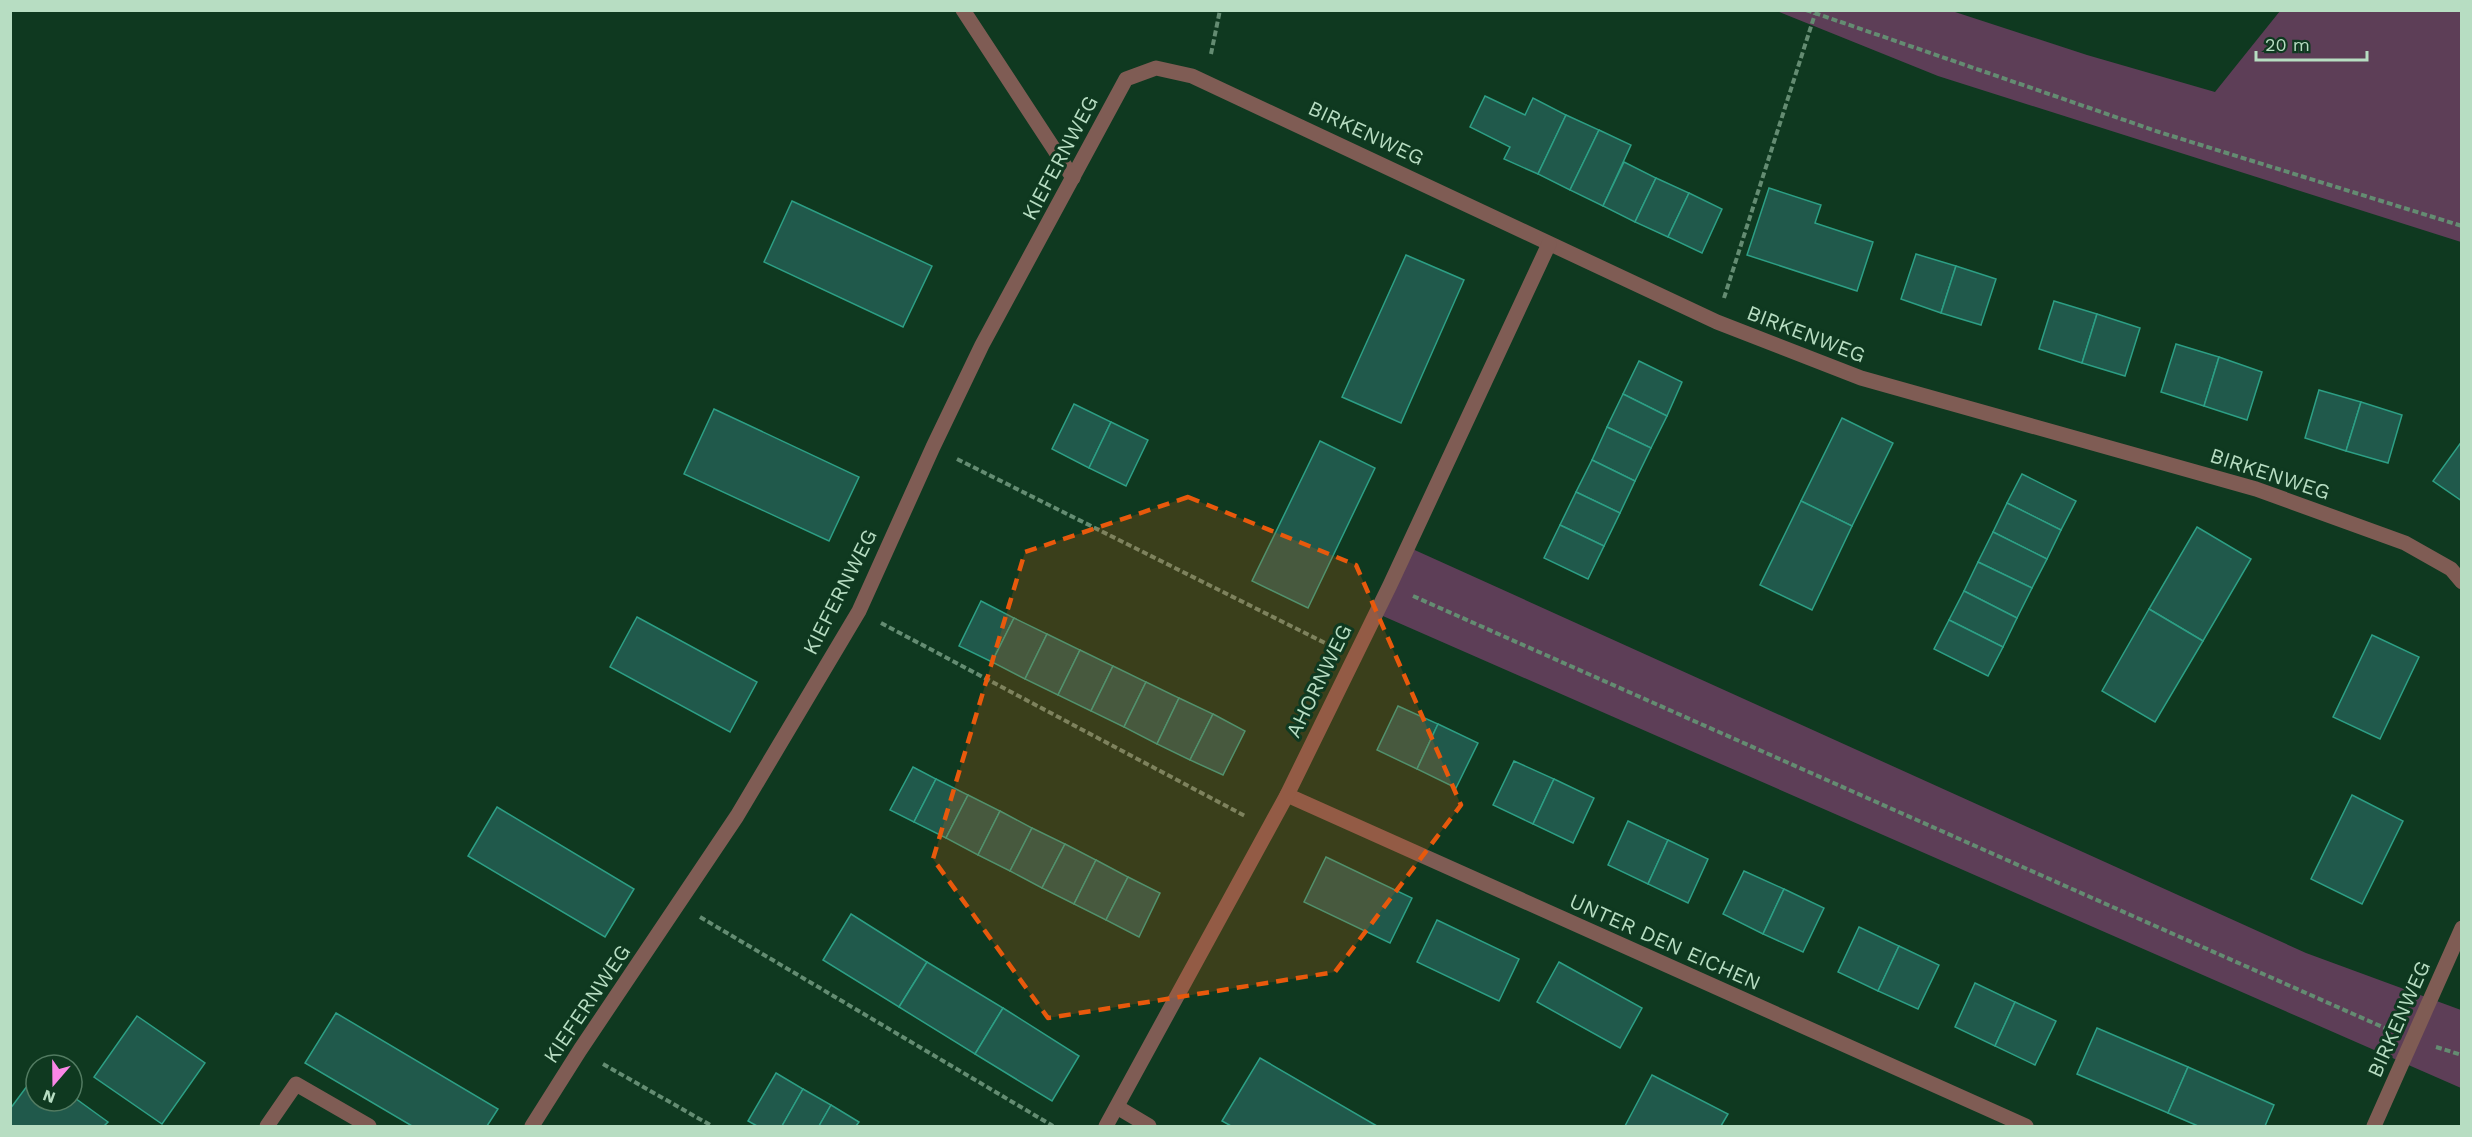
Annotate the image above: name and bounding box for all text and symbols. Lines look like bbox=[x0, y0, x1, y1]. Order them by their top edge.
scale bar bbox=[2256, 24, 2367, 62]
text: 20 m bbox=[2265, 34, 2310, 55]
street label: KIEFERNWEG bbox=[1016, 91, 1103, 224]
street label: BIRKENWEG bbox=[1304, 95, 1428, 170]
street label: BIRKENWEG bbox=[1743, 299, 1869, 368]
street label: BIRKENWEG bbox=[2207, 442, 2333, 505]
street label: KIEFERNWEG bbox=[797, 525, 882, 659]
street label: AHORNWEG bbox=[1280, 620, 1357, 741]
street label: UNTER DEN EICHEN bbox=[1566, 888, 1765, 995]
street label: KIEFERNWEG bbox=[538, 940, 635, 1068]
street label: BIRKENWEG bbox=[2362, 957, 2435, 1081]
north arrow bbox=[24, 1053, 84, 1113]
text: N bbox=[40, 1086, 58, 1108]

